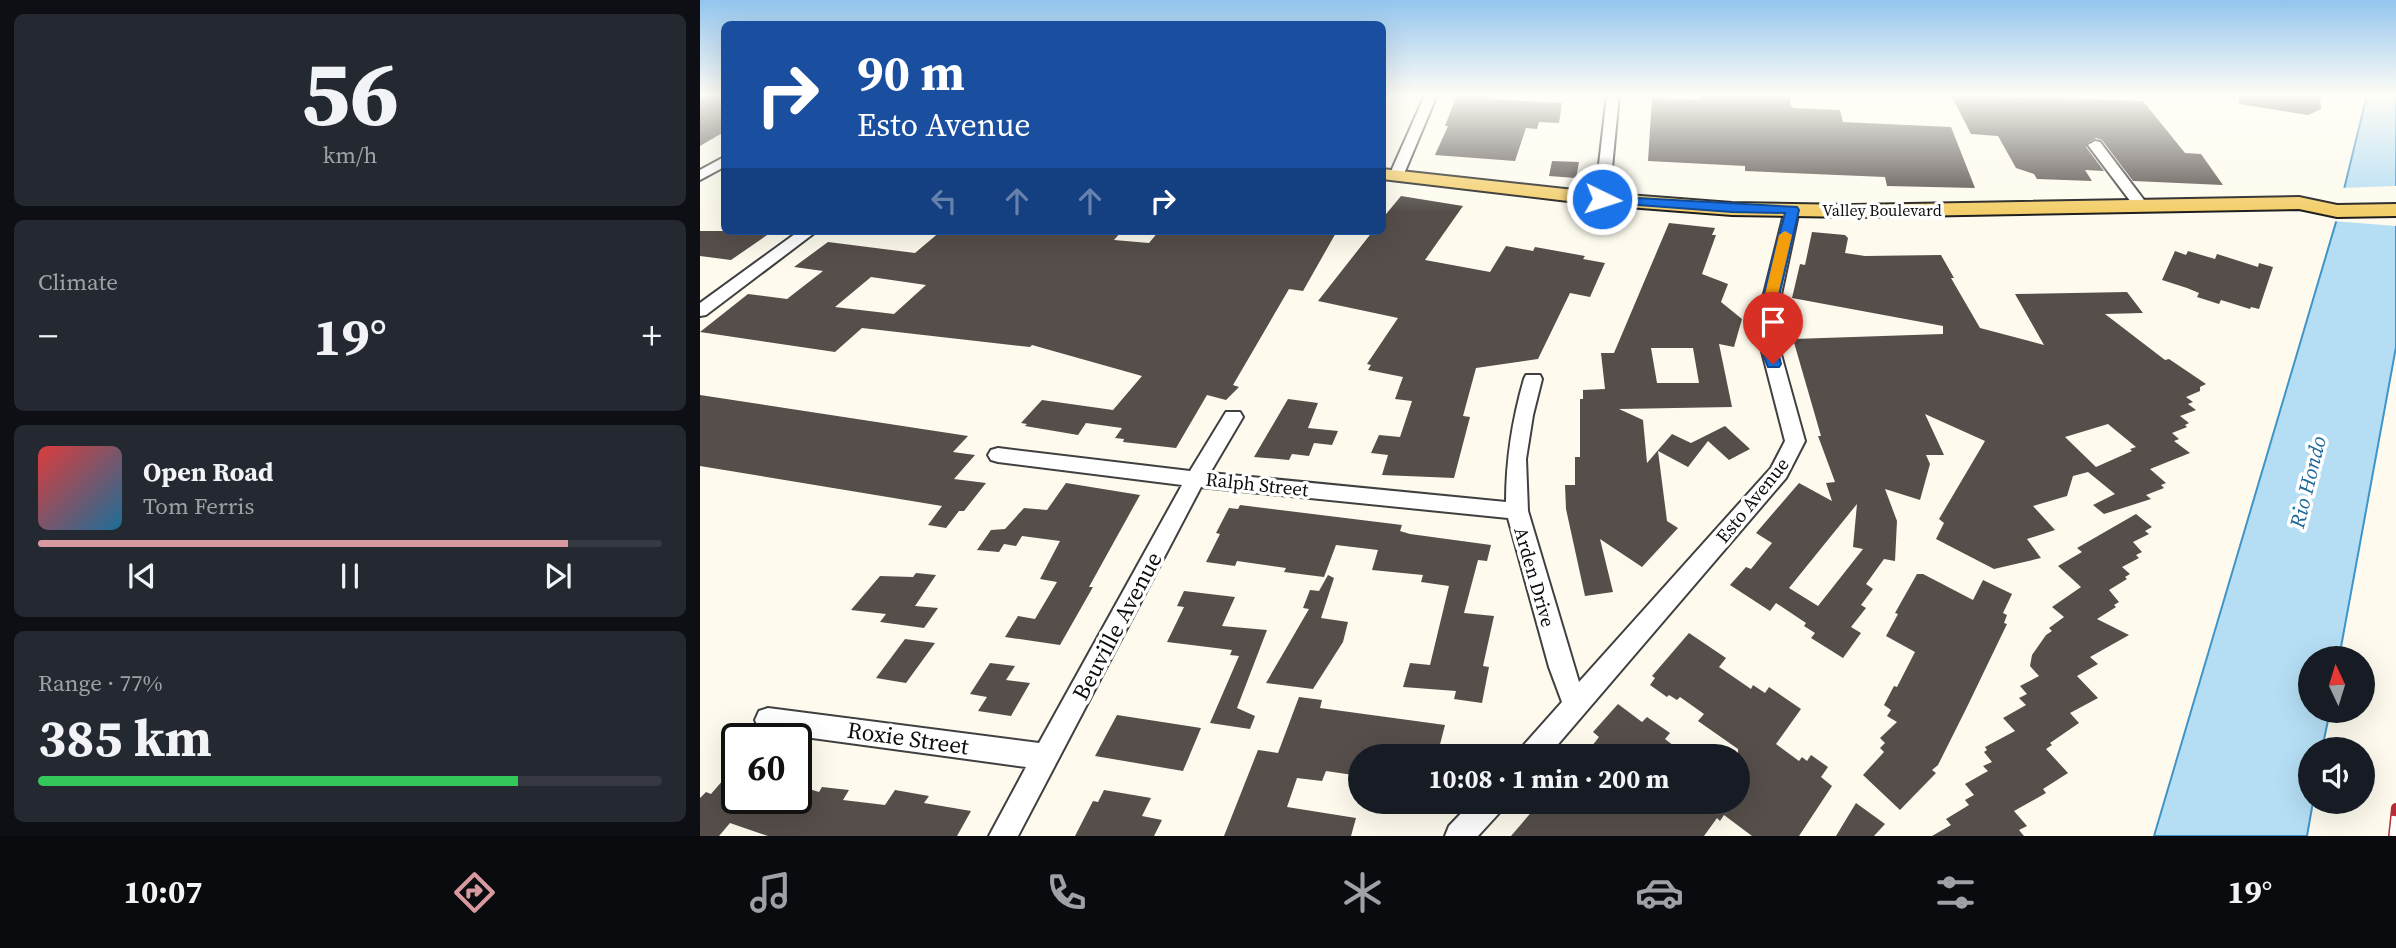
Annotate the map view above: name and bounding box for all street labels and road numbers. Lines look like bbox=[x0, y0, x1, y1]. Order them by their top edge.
street label: Valley Boulevard bbox=[1822, 199, 1942, 221]
street label: Esto Avenue bbox=[1709, 452, 1795, 548]
street label: Ralph Street bbox=[1204, 466, 1310, 502]
street label: Arden Drive bbox=[1508, 524, 1562, 630]
street label: Beuville Avenue bbox=[1064, 546, 1170, 706]
street label: Roxie Street bbox=[845, 714, 971, 762]

